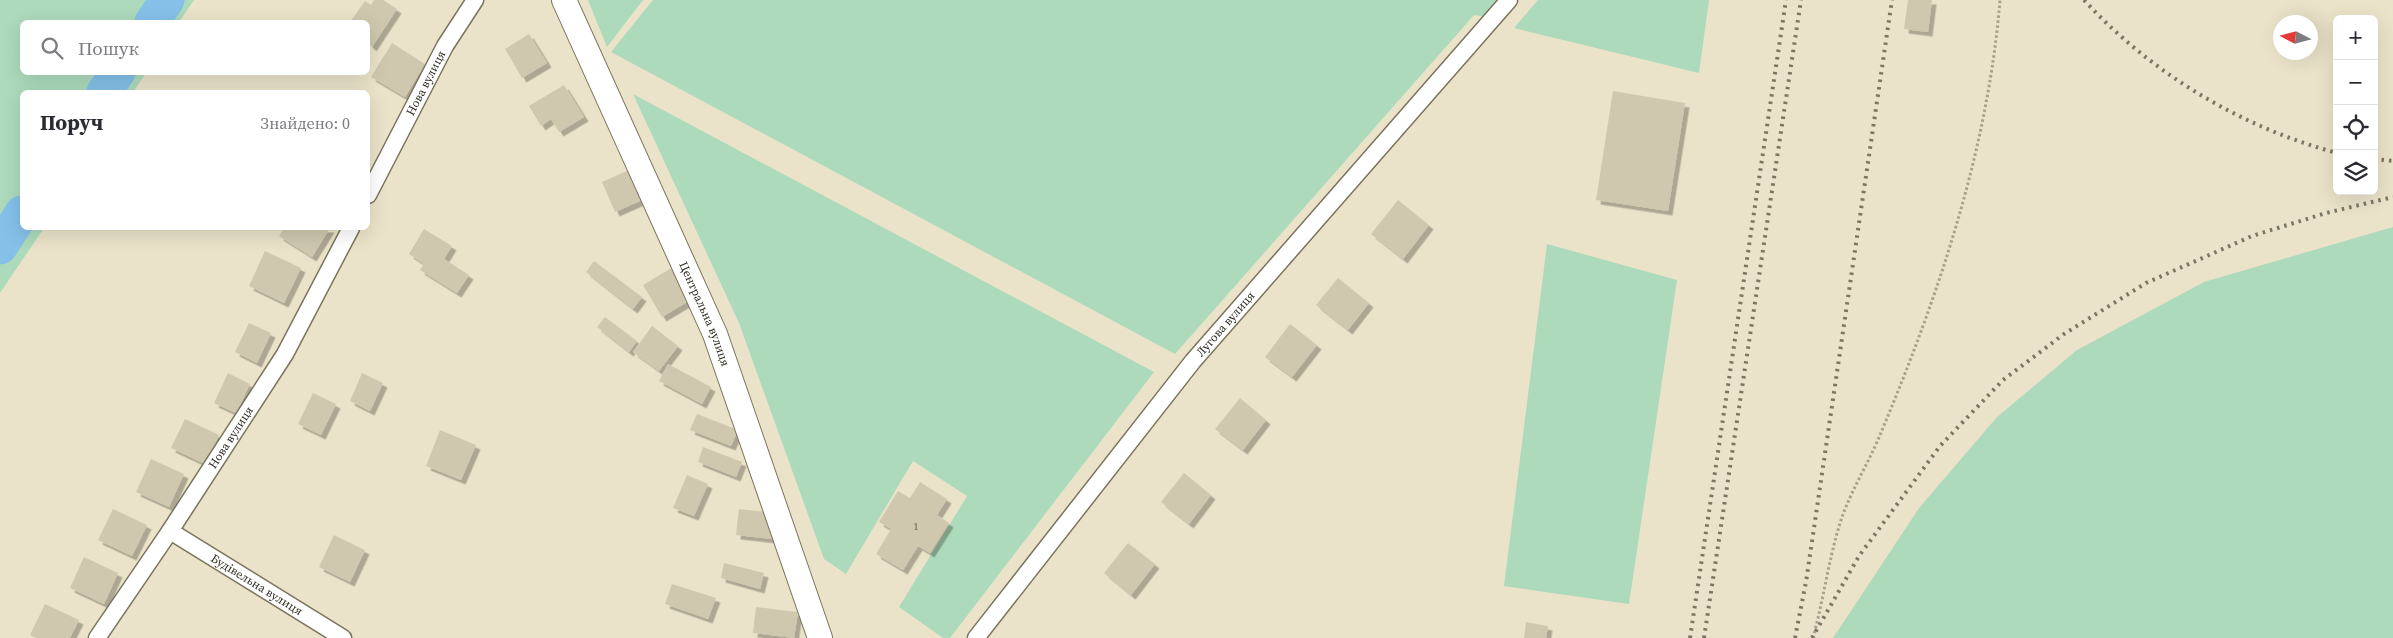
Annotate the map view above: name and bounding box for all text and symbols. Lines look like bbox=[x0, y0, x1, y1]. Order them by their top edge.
north arrow bbox=[2273, 15, 2318, 60]
map controls bbox=[2333, 15, 2378, 195]
button: + bbox=[2333, 15, 2378, 60]
search box bbox=[20, 20, 370, 75]
icon: search bbox=[38, 34, 66, 62]
text: Пошук bbox=[78, 35, 139, 61]
street label: Нова вулиця bbox=[402, 48, 449, 118]
button: − bbox=[2333, 60, 2378, 105]
button: locate bbox=[2333, 105, 2378, 150]
text: Поруч bbox=[40, 108, 103, 137]
text: Знайдено: 0 bbox=[260, 112, 350, 134]
button: layers bbox=[2333, 150, 2378, 195]
street label: Центральна вулиця bbox=[675, 259, 733, 368]
street label: Лугова вулиця bbox=[1192, 288, 1258, 360]
street label: Нова вулиця bbox=[205, 403, 257, 472]
house number: 1 bbox=[914, 520, 919, 533]
street label: Будівельна вулиця bbox=[208, 550, 306, 619]

